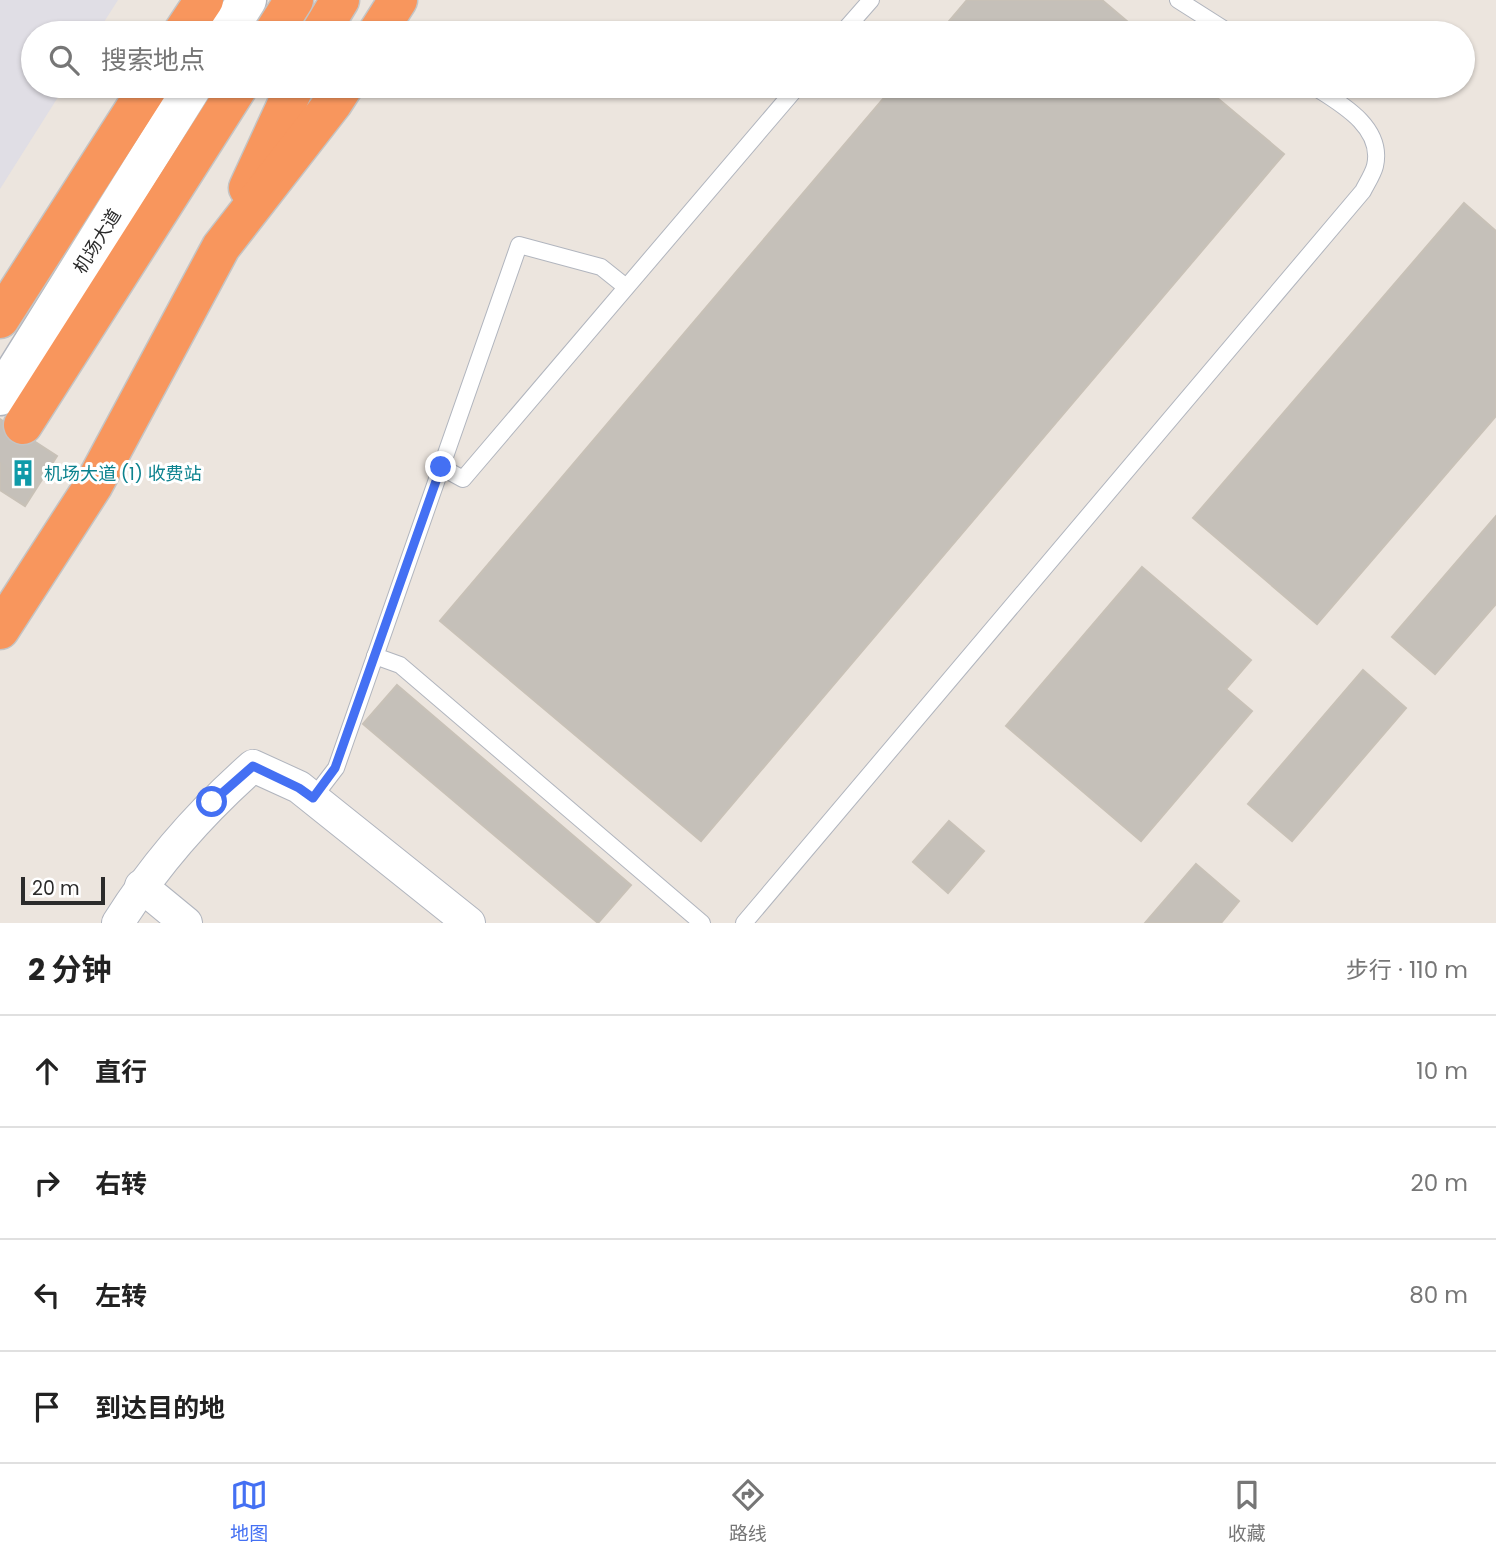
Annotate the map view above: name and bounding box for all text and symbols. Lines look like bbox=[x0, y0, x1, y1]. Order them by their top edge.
search box bbox=[21, 21, 1475, 98]
icon: search bbox=[45, 41, 83, 79]
text: 搜索地点 bbox=[101, 42, 205, 78]
street label: 机场大道 bbox=[67, 204, 127, 278]
route end bbox=[425, 451, 456, 482]
building icon: 机场大道 (1) 收费站 bbox=[8, 458, 38, 488]
place label: 机场大道 (1) 收费站 bbox=[44, 461, 202, 486]
route start bbox=[196, 786, 227, 817]
scale bar bbox=[21, 874, 105, 906]
text: 20 m bbox=[32, 875, 80, 902]
text: 2 分钟 bbox=[28, 948, 112, 991]
text: 步行 · 110 m bbox=[1346, 954, 1468, 986]
icon: ahead bbox=[28, 1052, 66, 1090]
text: 直行 bbox=[95, 1054, 147, 1090]
text: 10 m bbox=[1416, 1055, 1468, 1087]
icon: right bbox=[28, 1164, 66, 1202]
text: 右转 bbox=[95, 1166, 147, 1202]
text: 20 m bbox=[1410, 1167, 1468, 1199]
icon: left bbox=[28, 1276, 66, 1314]
text: 左转 bbox=[95, 1278, 147, 1314]
text: 80 m bbox=[1409, 1279, 1468, 1311]
icon: arrive bbox=[28, 1388, 66, 1426]
text: 到达目的地 bbox=[95, 1390, 225, 1426]
tab: 地图 bbox=[230, 1476, 268, 1548]
tab: 路线 bbox=[729, 1476, 767, 1548]
tab: 收藏 bbox=[1228, 1476, 1266, 1548]

